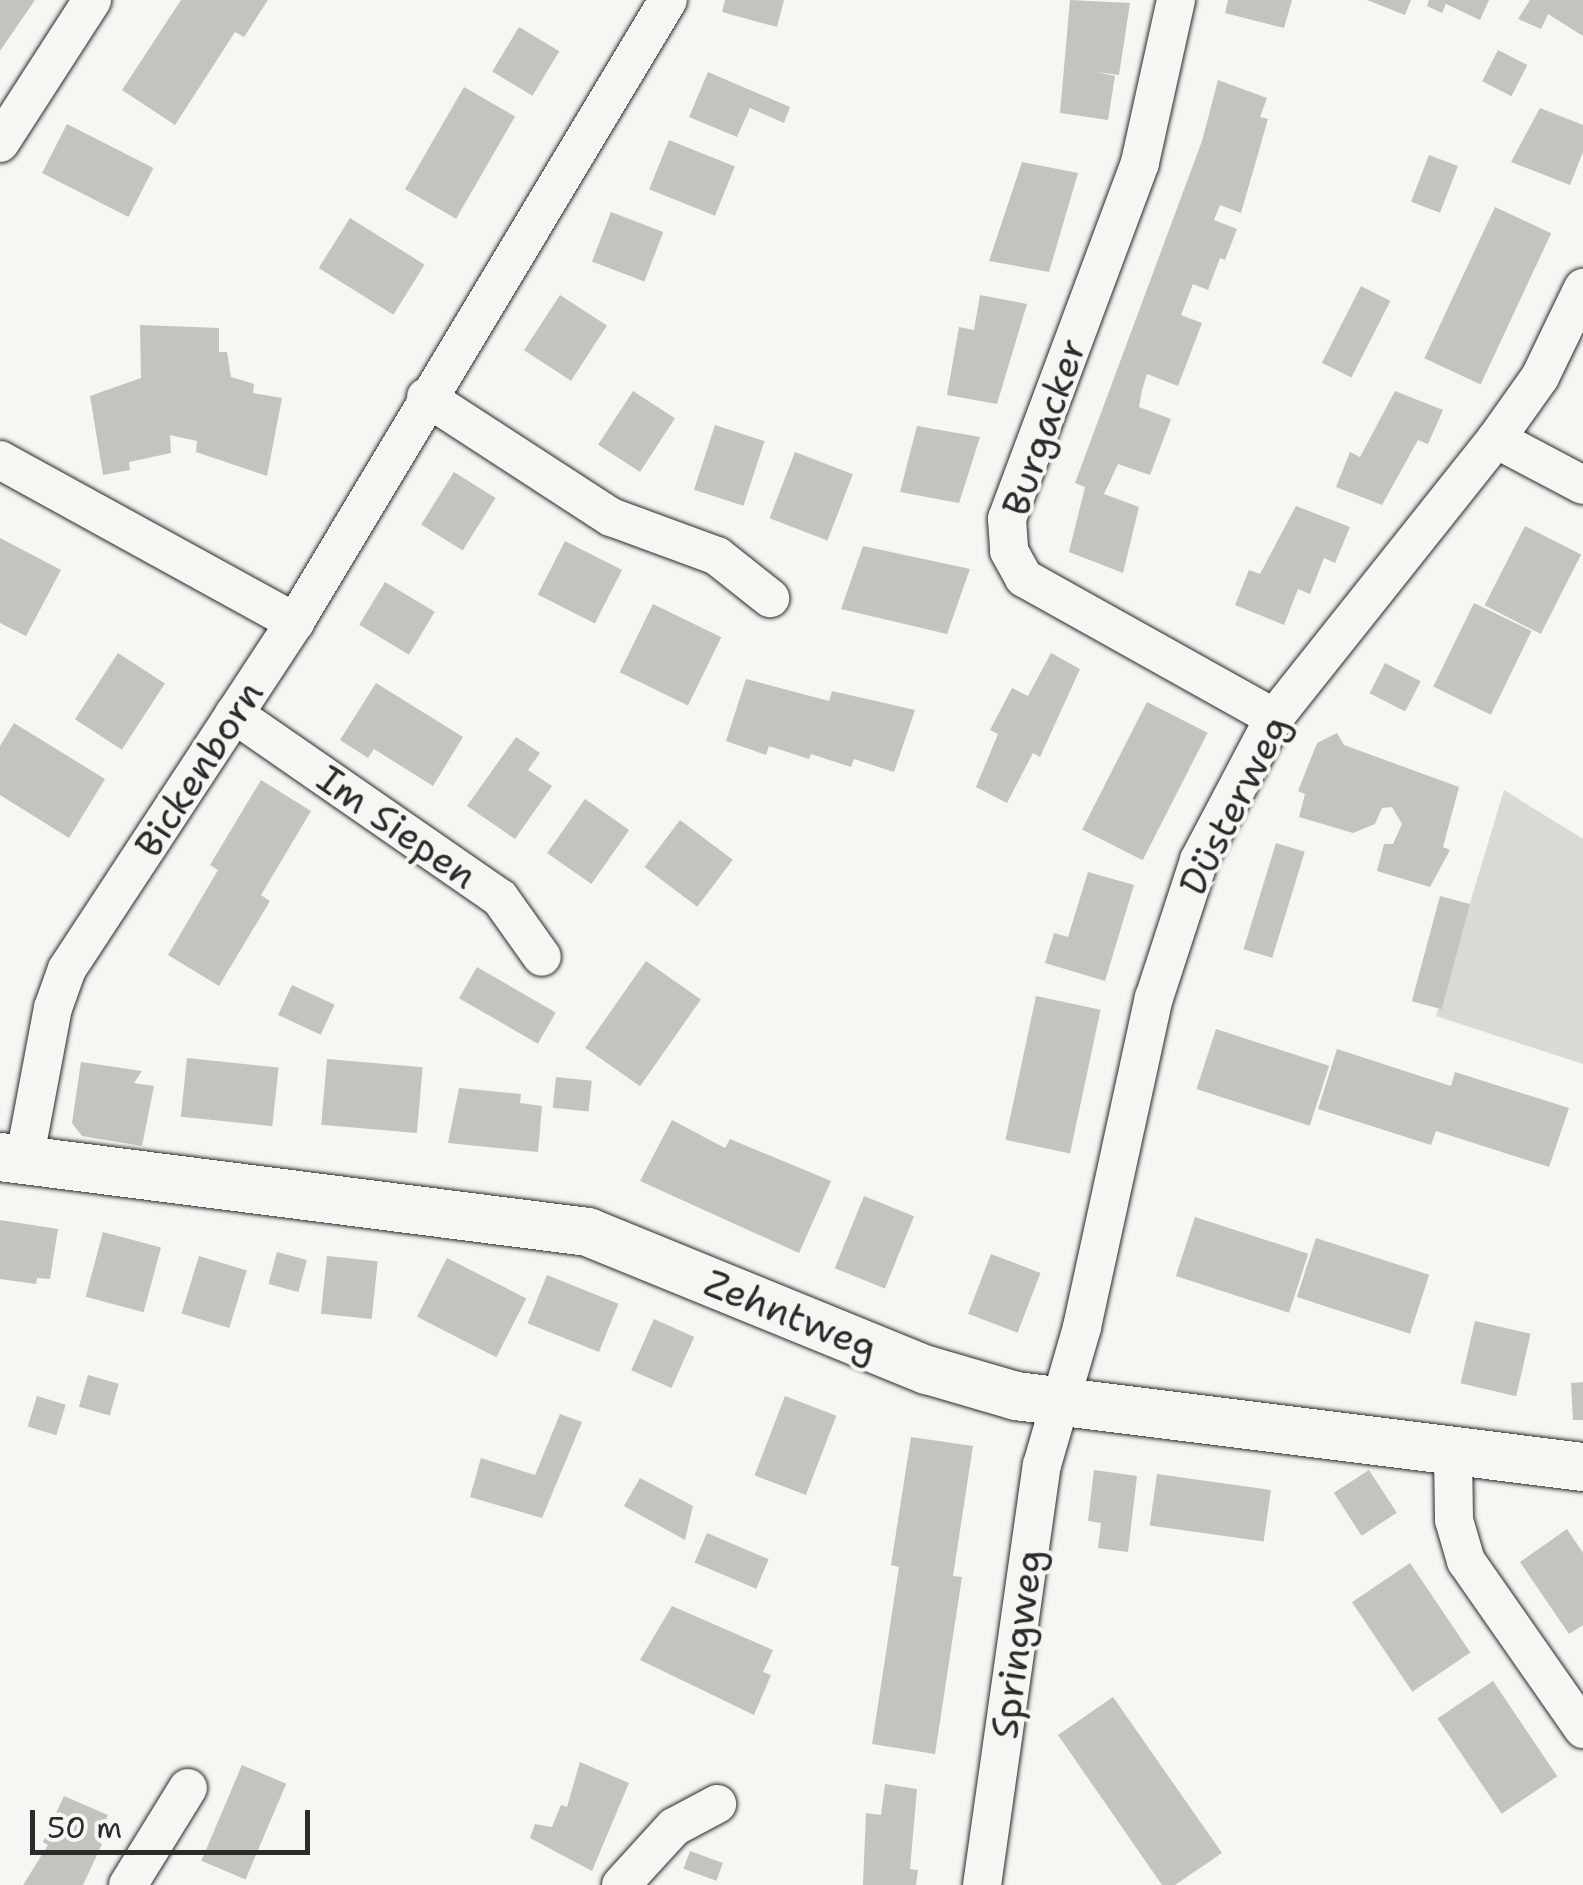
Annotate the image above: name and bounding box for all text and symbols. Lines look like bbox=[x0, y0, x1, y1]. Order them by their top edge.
street label: Burgacker bbox=[992, 332, 1096, 522]
street label: Bickenborn bbox=[125, 672, 273, 866]
street label: Düsterweg bbox=[1169, 707, 1299, 903]
street label: Im Siepen bbox=[309, 756, 485, 898]
street label: Zehntweg bbox=[698, 1260, 884, 1370]
street label: Springweg bbox=[981, 1546, 1053, 1742]
scale bar bbox=[35, 1790, 315, 1852]
text: 50 m bbox=[47, 1807, 122, 1848]

